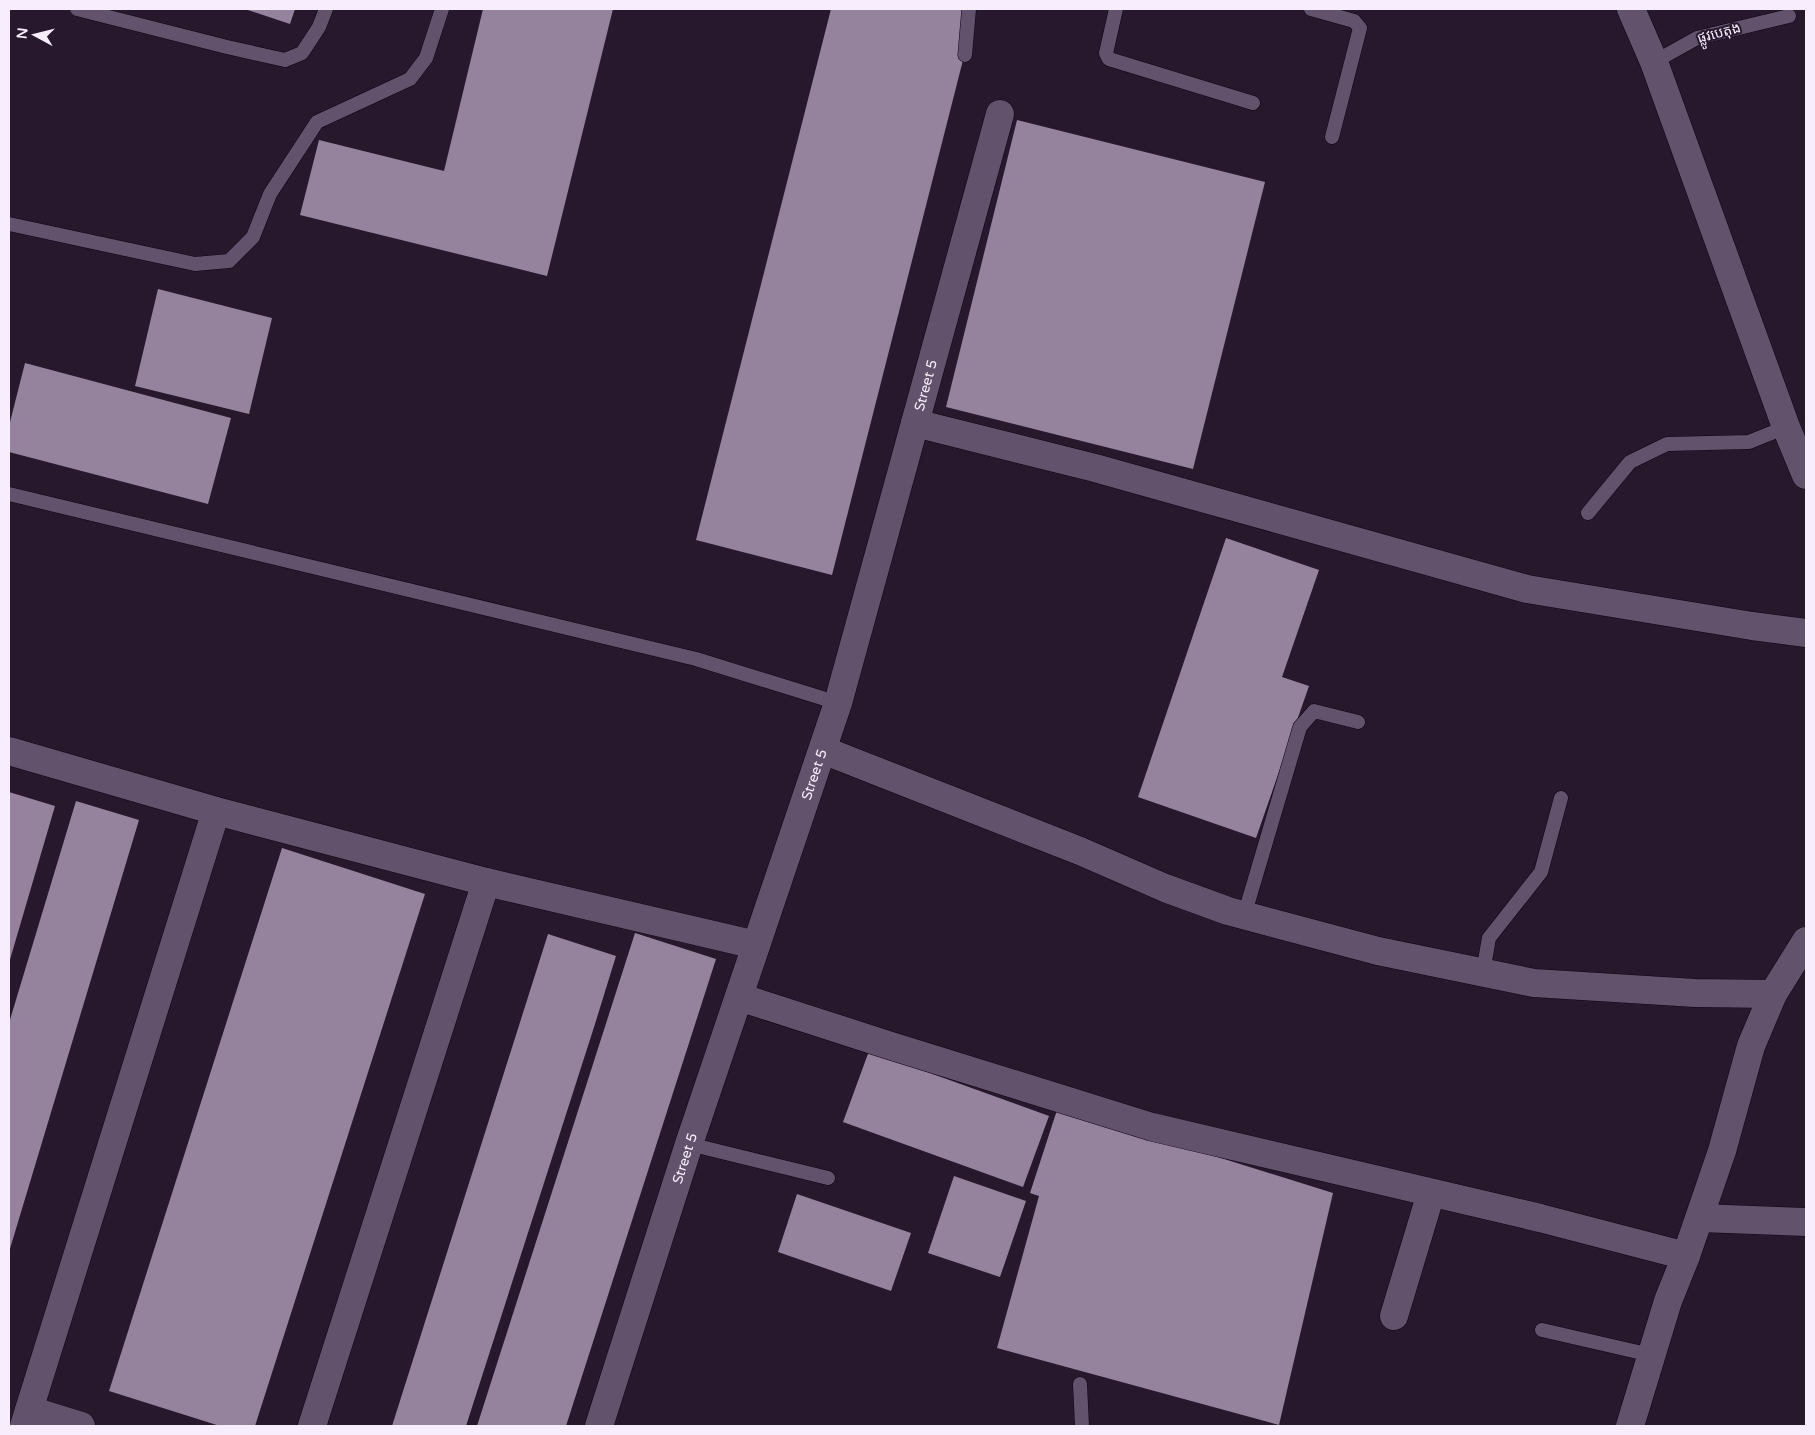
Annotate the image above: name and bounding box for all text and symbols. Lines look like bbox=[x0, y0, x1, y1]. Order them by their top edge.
north arrow bbox=[10, 10, 60, 60]
street label: ផ្លូវបេតុង bbox=[1695, 19, 1743, 50]
text: N bbox=[13, 27, 32, 40]
street label: Street 5 bbox=[910, 358, 941, 413]
street label: Street 5 bbox=[797, 747, 830, 802]
street label: Street 5 bbox=[668, 1131, 701, 1186]

